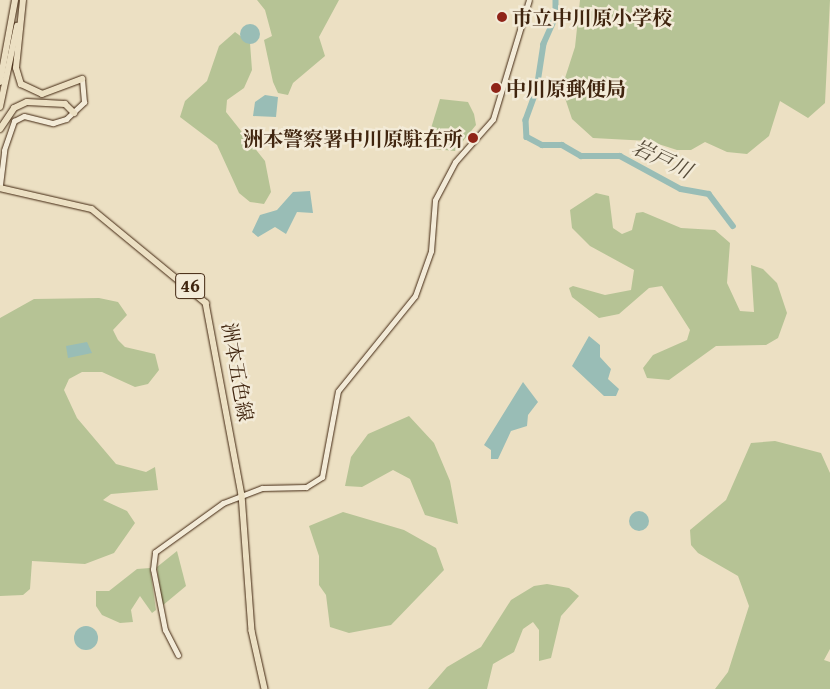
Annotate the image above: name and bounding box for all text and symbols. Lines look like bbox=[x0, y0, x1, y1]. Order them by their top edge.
place label: 市立中川原小学校 bbox=[512, 5, 672, 29]
marker: 市立中川原小学校 bbox=[496, 11, 508, 23]
place label: 中川原郵便局 bbox=[506, 76, 626, 100]
marker: 中川原郵便局 bbox=[490, 82, 502, 94]
place label: 洲本警察署中川原駐在所 bbox=[243, 126, 463, 150]
marker: 洲本警察署中川原駐在所 bbox=[467, 132, 479, 144]
water label: 岩戸川 bbox=[628, 134, 696, 184]
road number: 46 bbox=[175, 270, 205, 302]
street label: 洲本五色線 bbox=[217, 321, 259, 423]

